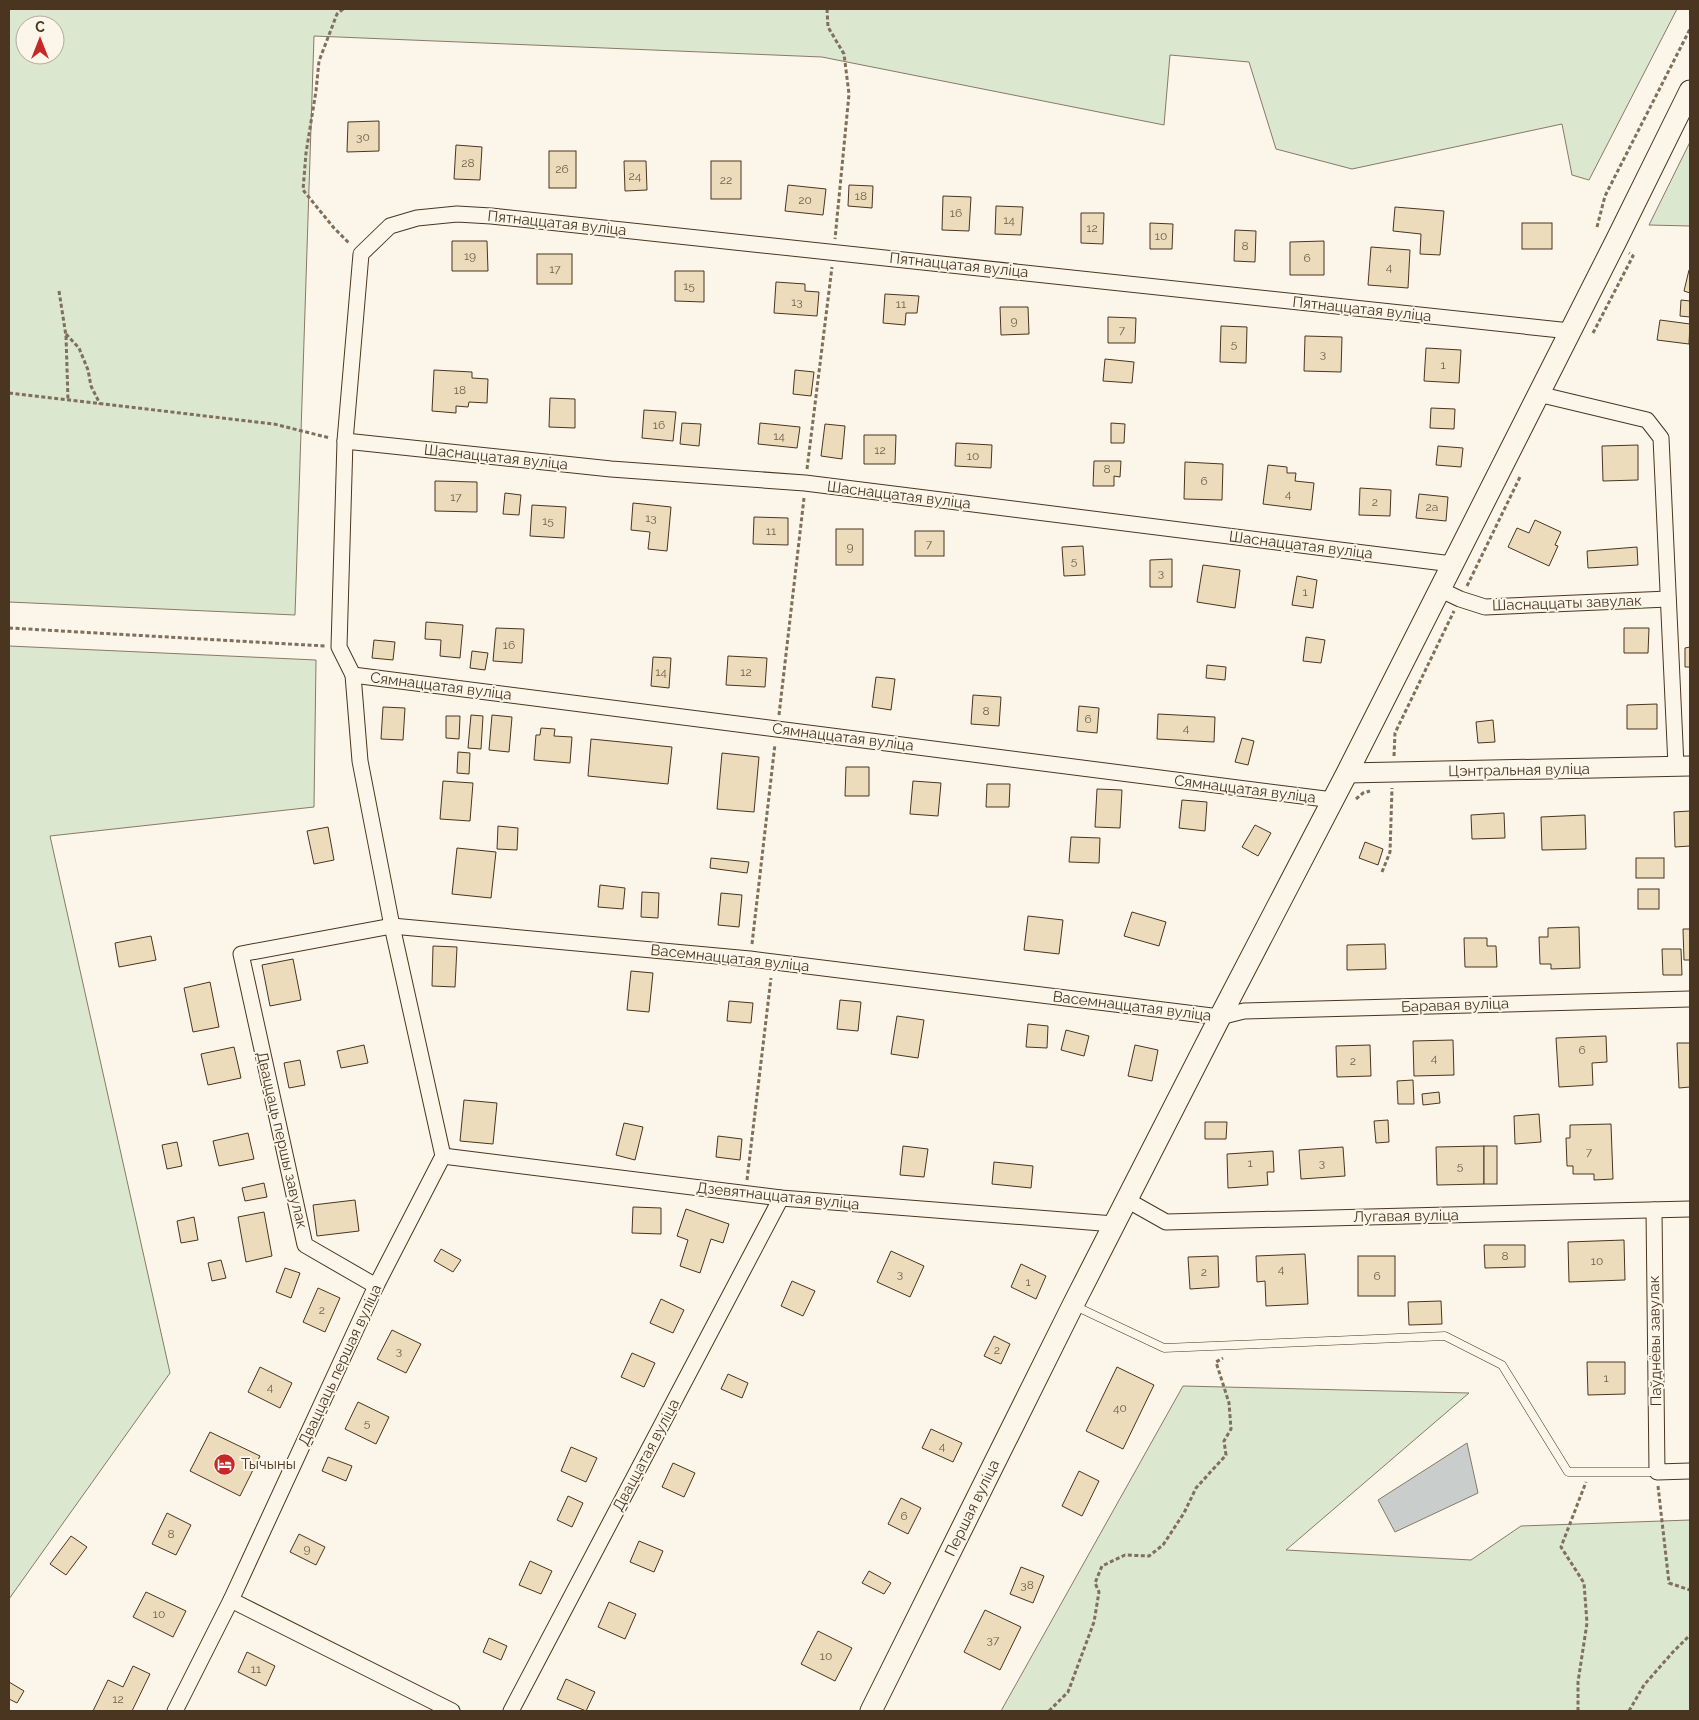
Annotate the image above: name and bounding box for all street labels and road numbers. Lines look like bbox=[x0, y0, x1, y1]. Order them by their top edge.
street label: Пятнаццатая вуліца bbox=[487, 207, 627, 239]
street label: Пятнаццатая вуліца bbox=[889, 249, 1029, 281]
street label: Пятнаццатая вуліца bbox=[1292, 293, 1432, 325]
street label: Шаснаццатая вуліца bbox=[423, 440, 569, 474]
street label: Шаснаццатая вуліца bbox=[826, 477, 972, 513]
street label: Шаснаццатая вуліца bbox=[1228, 527, 1374, 563]
street label: Шаснаццаты завулак bbox=[1492, 591, 1642, 615]
street label: Сямнаццатая вуліца bbox=[369, 668, 513, 704]
street label: Сямнаццатая вуліца bbox=[771, 719, 915, 755]
street label: Цэнтральная вуліца bbox=[1448, 760, 1590, 780]
street label: Сямнаццатая вуліца bbox=[1173, 771, 1317, 807]
street label: Васемнаццатая вуліца bbox=[650, 941, 810, 975]
street label: Васемнаццатая вуліца bbox=[1052, 987, 1212, 1025]
street label: Баравая вуліца bbox=[1401, 994, 1509, 1016]
street label: Дваццаць першы завулак bbox=[253, 1050, 311, 1230]
street label: Дзевятнаццатая вуліца bbox=[696, 1178, 860, 1214]
street label: Лугавая вуліца bbox=[1353, 1206, 1459, 1226]
street label: Паўднёвы завулак bbox=[1645, 1275, 1665, 1407]
street label: Дваццаць першая вуліца bbox=[295, 1281, 385, 1449]
street label: Дваццатая вуліца bbox=[609, 1396, 683, 1514]
street label: Першая вуліца bbox=[941, 1457, 1003, 1559]

